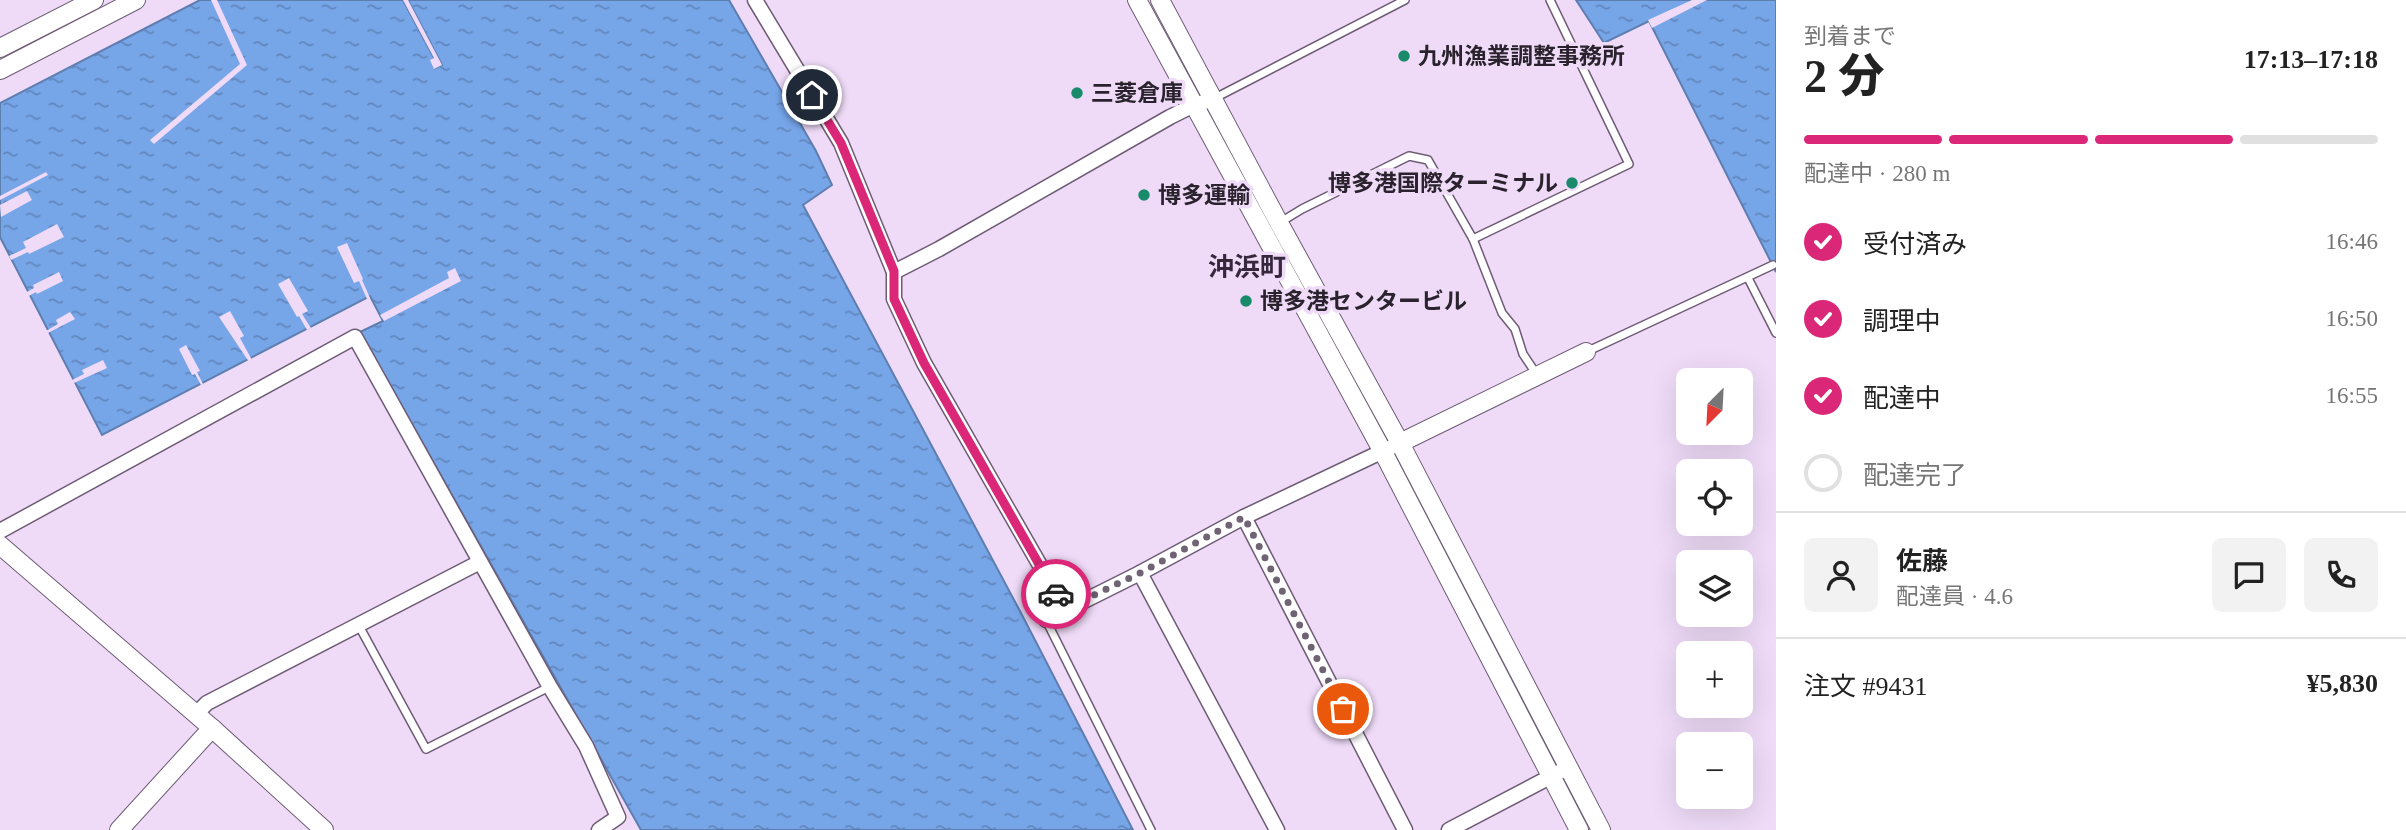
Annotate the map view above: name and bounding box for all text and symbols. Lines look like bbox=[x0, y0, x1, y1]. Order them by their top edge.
text: 到着まで bbox=[1804, 24, 1896, 49]
place label: 九州漁業調整事務所 bbox=[1418, 44, 1625, 69]
text: 17:13–17:18 bbox=[2244, 45, 2378, 74]
marker: 九州漁業調整事務所 bbox=[1396, 48, 1412, 64]
text: 2 分 bbox=[1804, 51, 1885, 102]
pin bbox=[782, 65, 842, 125]
icon: home bbox=[793, 76, 831, 114]
place label: 三菱倉庫 bbox=[1091, 81, 1183, 106]
marker: 三菱倉庫 bbox=[1069, 85, 1085, 101]
text: 配達中 · 280 m bbox=[1804, 161, 1950, 186]
place label: 博多港国際ターミナル bbox=[1328, 171, 1558, 196]
marker: 博多港国際ターミナル bbox=[1564, 175, 1580, 191]
place label: 博多運輸 bbox=[1158, 183, 1250, 208]
marker: 博多運輸 bbox=[1136, 187, 1152, 203]
icon: check bbox=[1804, 223, 1842, 261]
text: 16:46 bbox=[2326, 229, 2378, 254]
text: 受付済み bbox=[1863, 230, 1967, 259]
district label: 沖浜町 bbox=[1208, 253, 1286, 282]
place label: 博多港センタービル bbox=[1260, 289, 1467, 314]
marker: 博多港センタービル bbox=[1238, 293, 1254, 309]
icon: check bbox=[1804, 300, 1842, 338]
text: 16:50 bbox=[2326, 306, 2378, 331]
text: 調理中 bbox=[1863, 307, 1941, 336]
north arrow bbox=[1676, 368, 1754, 444]
map controls bbox=[1676, 368, 1753, 809]
icon: check bbox=[1804, 377, 1842, 415]
text: 16:55 bbox=[2326, 383, 2378, 408]
text: 配達中 bbox=[1863, 384, 1941, 413]
button: locate bbox=[1676, 459, 1753, 536]
text: 配達完了 bbox=[1863, 461, 1967, 490]
button: person bbox=[1804, 538, 1878, 612]
button: chat bbox=[2212, 538, 2286, 612]
button: phone bbox=[2304, 538, 2378, 612]
text: 佐藤 bbox=[1896, 547, 1948, 576]
button: layers bbox=[1676, 550, 1753, 627]
courier bbox=[1021, 559, 1091, 629]
icon: car bbox=[1037, 575, 1075, 613]
text: 配達員 · 4.6 bbox=[1896, 584, 2013, 609]
button: + bbox=[1676, 641, 1753, 718]
text: ¥5,830 bbox=[2307, 669, 2378, 698]
text: 注文 #9431 bbox=[1804, 672, 1928, 701]
pin bbox=[1313, 679, 1373, 739]
icon: bag bbox=[1324, 690, 1362, 728]
button: − bbox=[1676, 732, 1753, 809]

